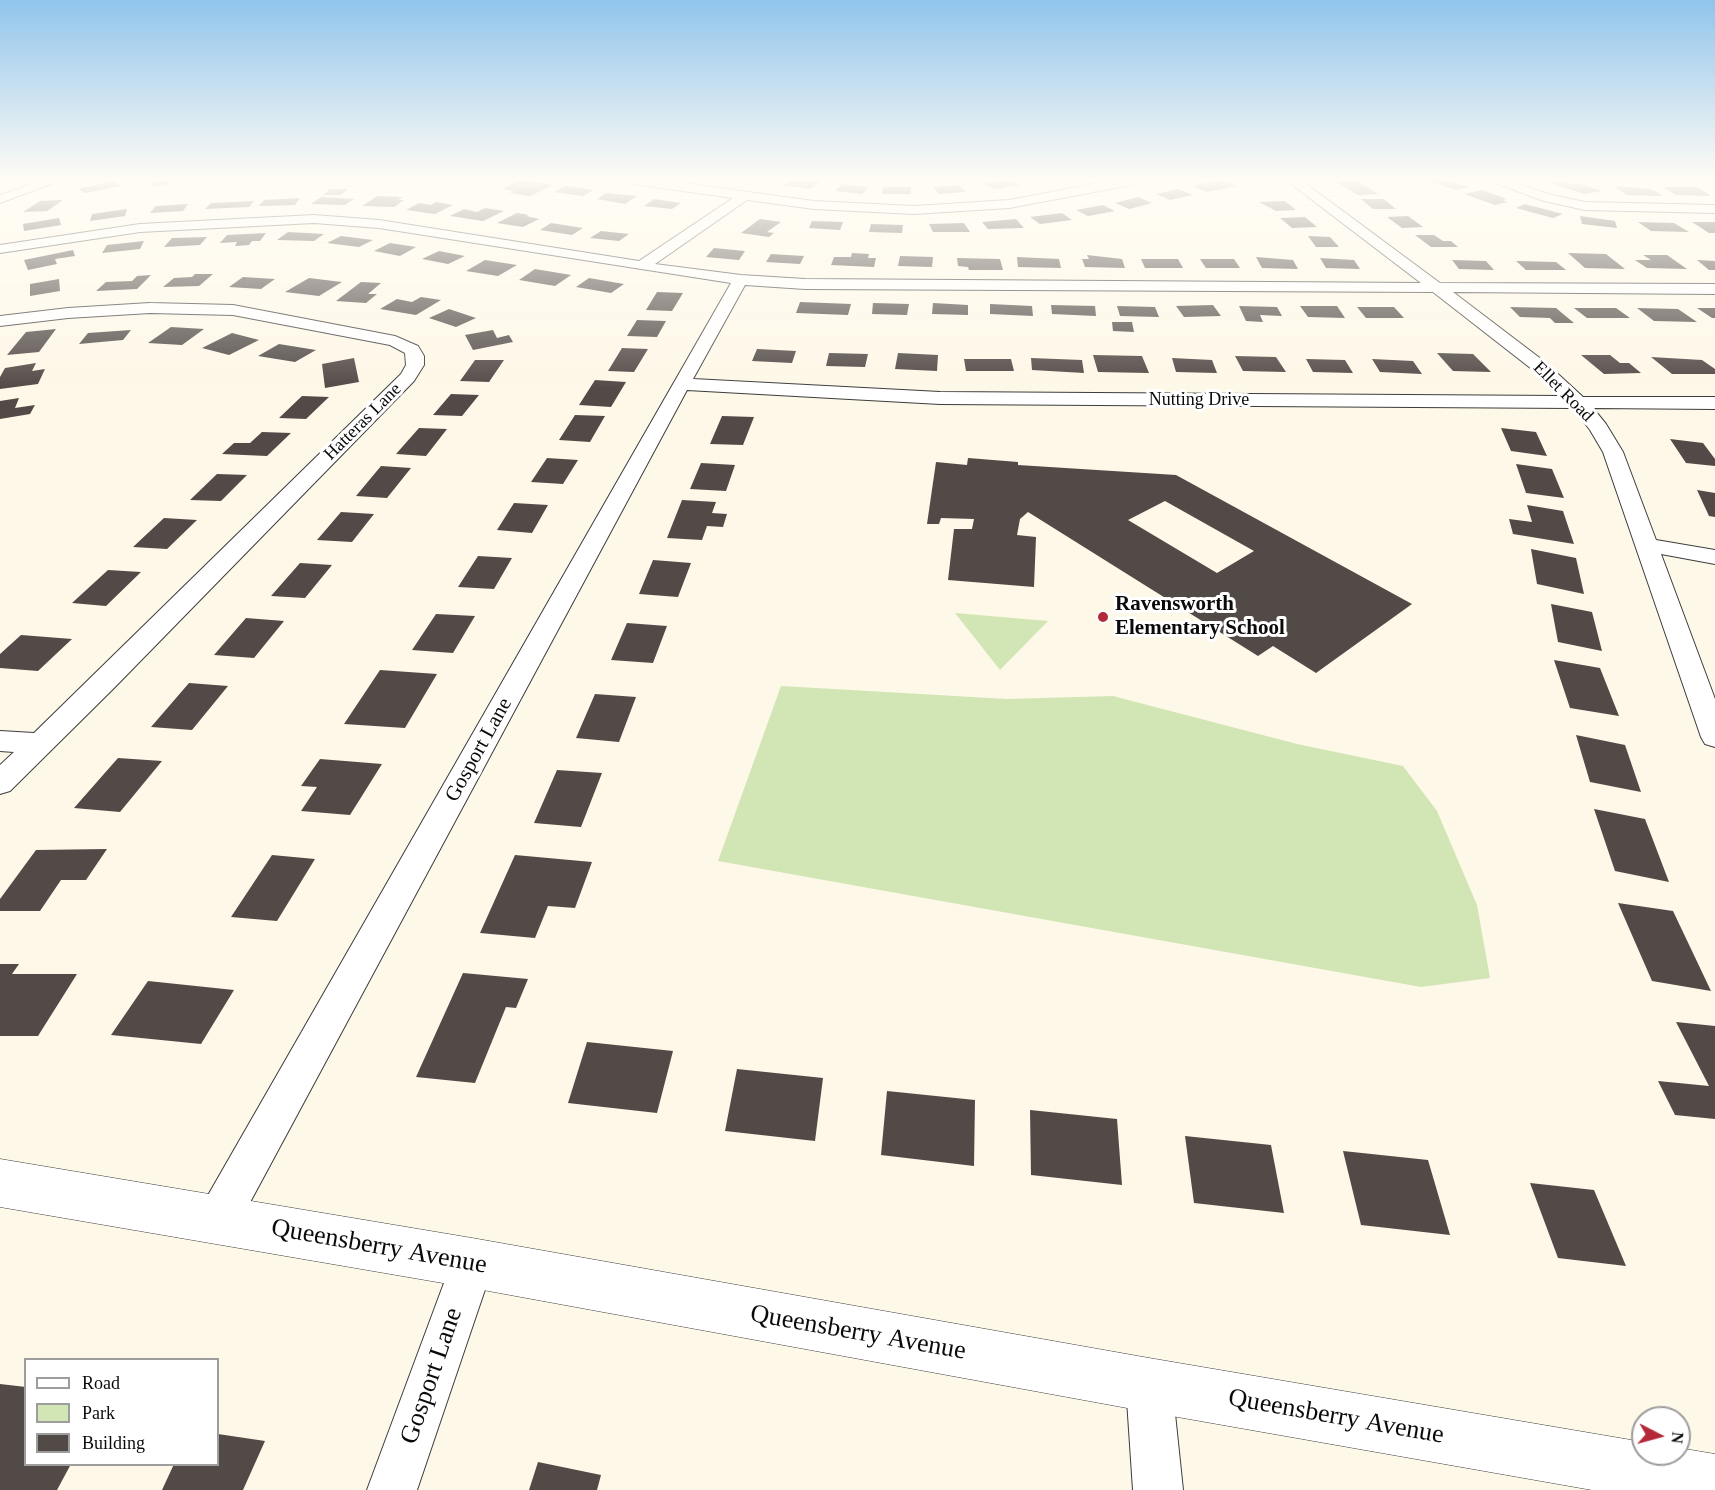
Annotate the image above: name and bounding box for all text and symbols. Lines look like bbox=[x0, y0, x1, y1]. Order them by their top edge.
street label: Ellet Road bbox=[1528, 357, 1598, 427]
street label: Hatteras Lane bbox=[320, 379, 406, 465]
street label: Nutting Drive bbox=[1149, 389, 1249, 411]
place label: Ravensworth Elementary School bbox=[1115, 592, 1285, 642]
marker: Ravensworth Elementary School bbox=[1096, 610, 1110, 624]
street label: Gosport Lane bbox=[440, 694, 518, 806]
street label: Queensberry Avenue bbox=[269, 1213, 489, 1281]
street label: Queensberry Avenue bbox=[748, 1299, 968, 1367]
street label: Gosport Lane bbox=[394, 1304, 470, 1448]
legend bbox=[24, 1358, 219, 1466]
text: Road bbox=[82, 1373, 120, 1393]
street label: Queensberry Avenue bbox=[1226, 1383, 1446, 1451]
text: Park bbox=[82, 1403, 115, 1423]
north arrow bbox=[1631, 1406, 1691, 1466]
text: N bbox=[1668, 1431, 1686, 1444]
text: Building bbox=[82, 1433, 145, 1453]

